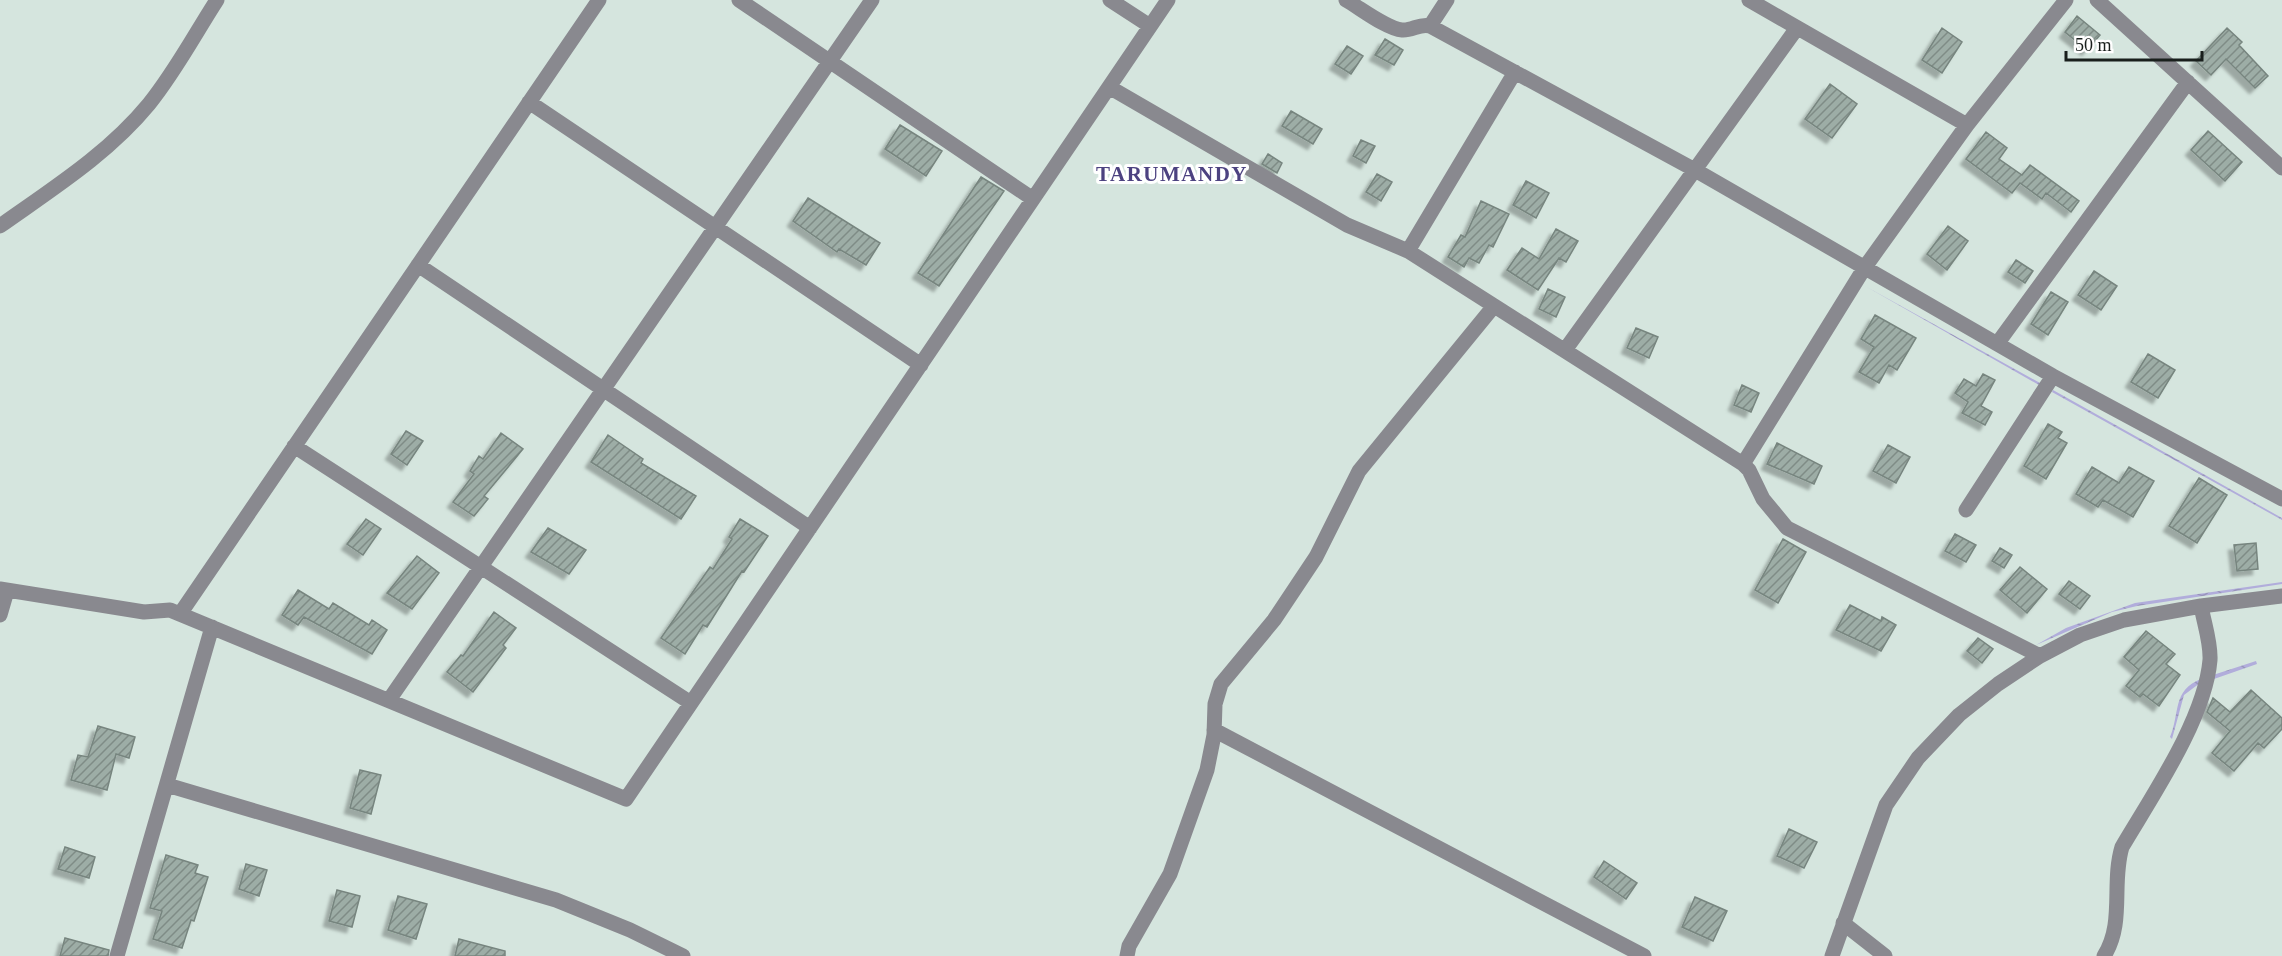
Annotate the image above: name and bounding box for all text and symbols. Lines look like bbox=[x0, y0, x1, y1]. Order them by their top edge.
scale bar bbox=[2066, 24, 2202, 62]
text: 50 m bbox=[2075, 35, 2112, 55]
district label: TARUMANDY bbox=[1096, 162, 1248, 186]

